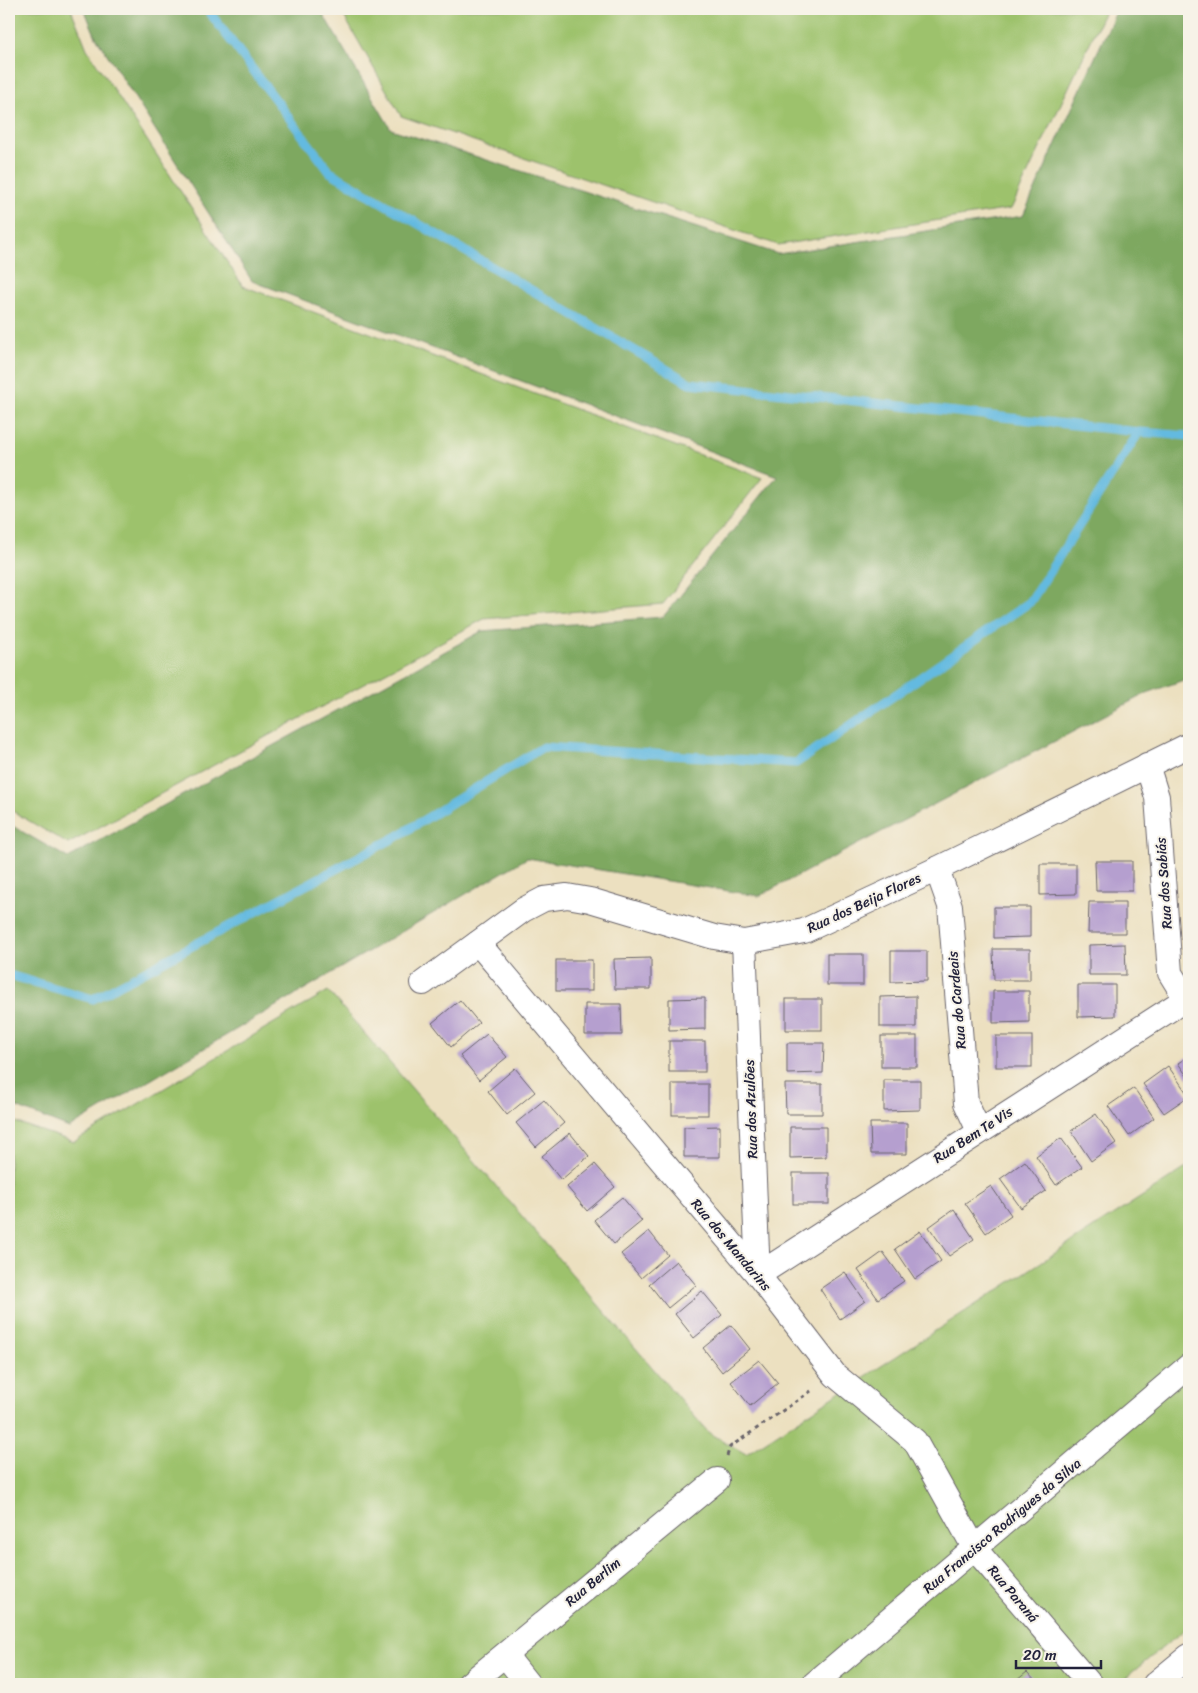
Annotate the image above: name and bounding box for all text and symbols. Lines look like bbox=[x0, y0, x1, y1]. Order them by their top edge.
street label: Rua dos Sabiás bbox=[1148, 836, 1180, 930]
street label: Rua dos Beija Flores bbox=[803, 866, 925, 940]
street label: Rua do Cardeais bbox=[940, 950, 974, 1050]
street label: Rua dos Azulões bbox=[737, 1058, 765, 1159]
street label: Rua Bem Te Vis bbox=[928, 1099, 1018, 1170]
street label: Rua dos Mandarins bbox=[684, 1193, 778, 1298]
street label: Rua Francisco Rodrigues da Silva bbox=[917, 1452, 1087, 1600]
street label: Rua Berlim bbox=[559, 1551, 627, 1613]
street label: Rua Paraná bbox=[981, 1559, 1045, 1629]
scale bar bbox=[1016, 1638, 1100, 1670]
text: 20 m bbox=[1023, 1642, 1057, 1668]

